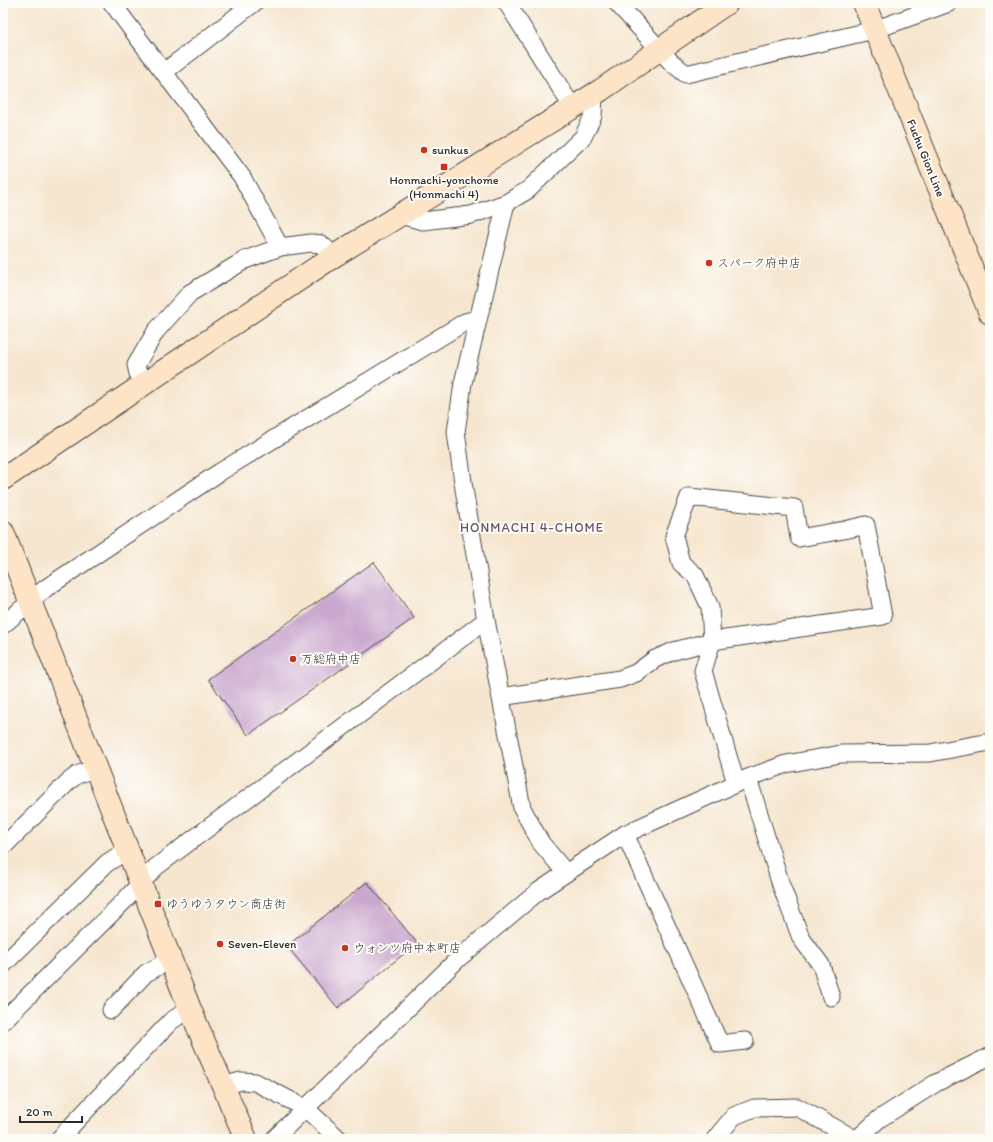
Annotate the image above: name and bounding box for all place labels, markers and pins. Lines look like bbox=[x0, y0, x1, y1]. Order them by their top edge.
place label: sunkus bbox=[432, 143, 468, 157]
marker: sunkus bbox=[419, 145, 429, 155]
marker: Honmachi-yonchome (Honmachi 4) bbox=[439, 162, 449, 172]
place label: Honmachi-yonchome (Honmachi 4) bbox=[389, 173, 499, 201]
place label: スパーク府中店 bbox=[717, 256, 801, 270]
marker: スパーク府中店 bbox=[704, 258, 714, 268]
place label: 万総府中店 bbox=[301, 652, 361, 666]
marker: 万総府中店 bbox=[288, 654, 298, 664]
place label: ゆうゆうタウン商店街 bbox=[166, 897, 286, 911]
marker: ゆうゆうタウン商店街 bbox=[153, 899, 163, 909]
place label: Seven-Eleven bbox=[228, 937, 297, 951]
marker: Seven-Eleven bbox=[215, 939, 225, 949]
place label: ウォンツ府中本町店 bbox=[353, 941, 461, 955]
marker: ウォンツ府中本町店 bbox=[340, 943, 350, 953]

